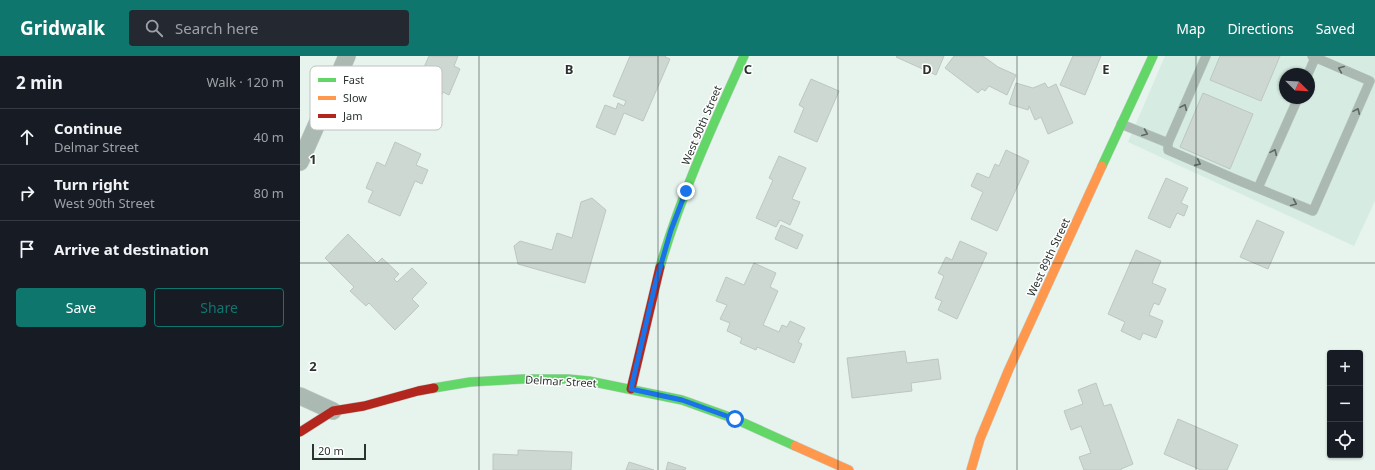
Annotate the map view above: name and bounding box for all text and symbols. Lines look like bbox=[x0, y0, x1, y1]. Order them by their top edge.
search box bbox=[129, 10, 409, 46]
text: Gridwalk bbox=[20, 15, 105, 41]
icon: search bbox=[143, 17, 165, 39]
text: Search here bbox=[175, 18, 259, 38]
text: Map bbox=[1176, 19, 1205, 38]
text: Directions bbox=[1227, 19, 1294, 38]
text: Saved bbox=[1316, 19, 1355, 38]
text: B bbox=[565, 60, 573, 78]
text: C bbox=[744, 60, 752, 78]
text: D bbox=[922, 60, 932, 78]
text: E bbox=[1102, 60, 1110, 78]
legend bbox=[310, 66, 442, 130]
one-way arrow bbox=[1337, 66, 1345, 74]
north arrow bbox=[1279, 68, 1315, 104]
text: 2 min bbox=[16, 71, 63, 94]
text: Fast bbox=[343, 72, 364, 87]
text: Walk · 120 m bbox=[206, 73, 284, 91]
street label: West 90th Street bbox=[677, 83, 725, 167]
text: Slow bbox=[343, 90, 367, 105]
one-way arrow bbox=[1179, 104, 1187, 111]
one-way arrow bbox=[1352, 107, 1360, 115]
text: Jam bbox=[342, 108, 362, 123]
text: Continue bbox=[54, 118, 122, 138]
icon: ahead bbox=[16, 126, 38, 148]
text: 40 m bbox=[254, 128, 284, 146]
one-way arrow bbox=[1141, 129, 1148, 137]
text: Delmar Street bbox=[54, 138, 139, 156]
one-way arrow bbox=[1269, 149, 1277, 157]
text: 1 bbox=[309, 150, 317, 168]
one-way arrow bbox=[1194, 158, 1201, 166]
text: Turn right bbox=[54, 174, 129, 194]
icon: right bbox=[16, 182, 38, 204]
route end bbox=[677, 182, 695, 200]
text: 80 m bbox=[254, 184, 284, 202]
text: West 90th Street bbox=[54, 194, 155, 212]
one-way arrow bbox=[1290, 198, 1298, 206]
street label: West 89th Street bbox=[1023, 215, 1073, 299]
icon: arrive bbox=[16, 238, 38, 260]
text: Arrive at destination bbox=[54, 239, 209, 259]
button: Save bbox=[16, 288, 146, 327]
button: Share bbox=[154, 288, 284, 327]
map controls bbox=[1327, 350, 1363, 458]
button: + bbox=[1327, 350, 1363, 386]
text: 2 bbox=[309, 357, 317, 375]
street label: Delmar Street bbox=[525, 372, 597, 390]
button: − bbox=[1327, 386, 1363, 422]
route start bbox=[726, 410, 744, 428]
button: locate bbox=[1327, 422, 1363, 458]
scale bar bbox=[312, 442, 366, 461]
text: 20 m bbox=[318, 443, 344, 458]

